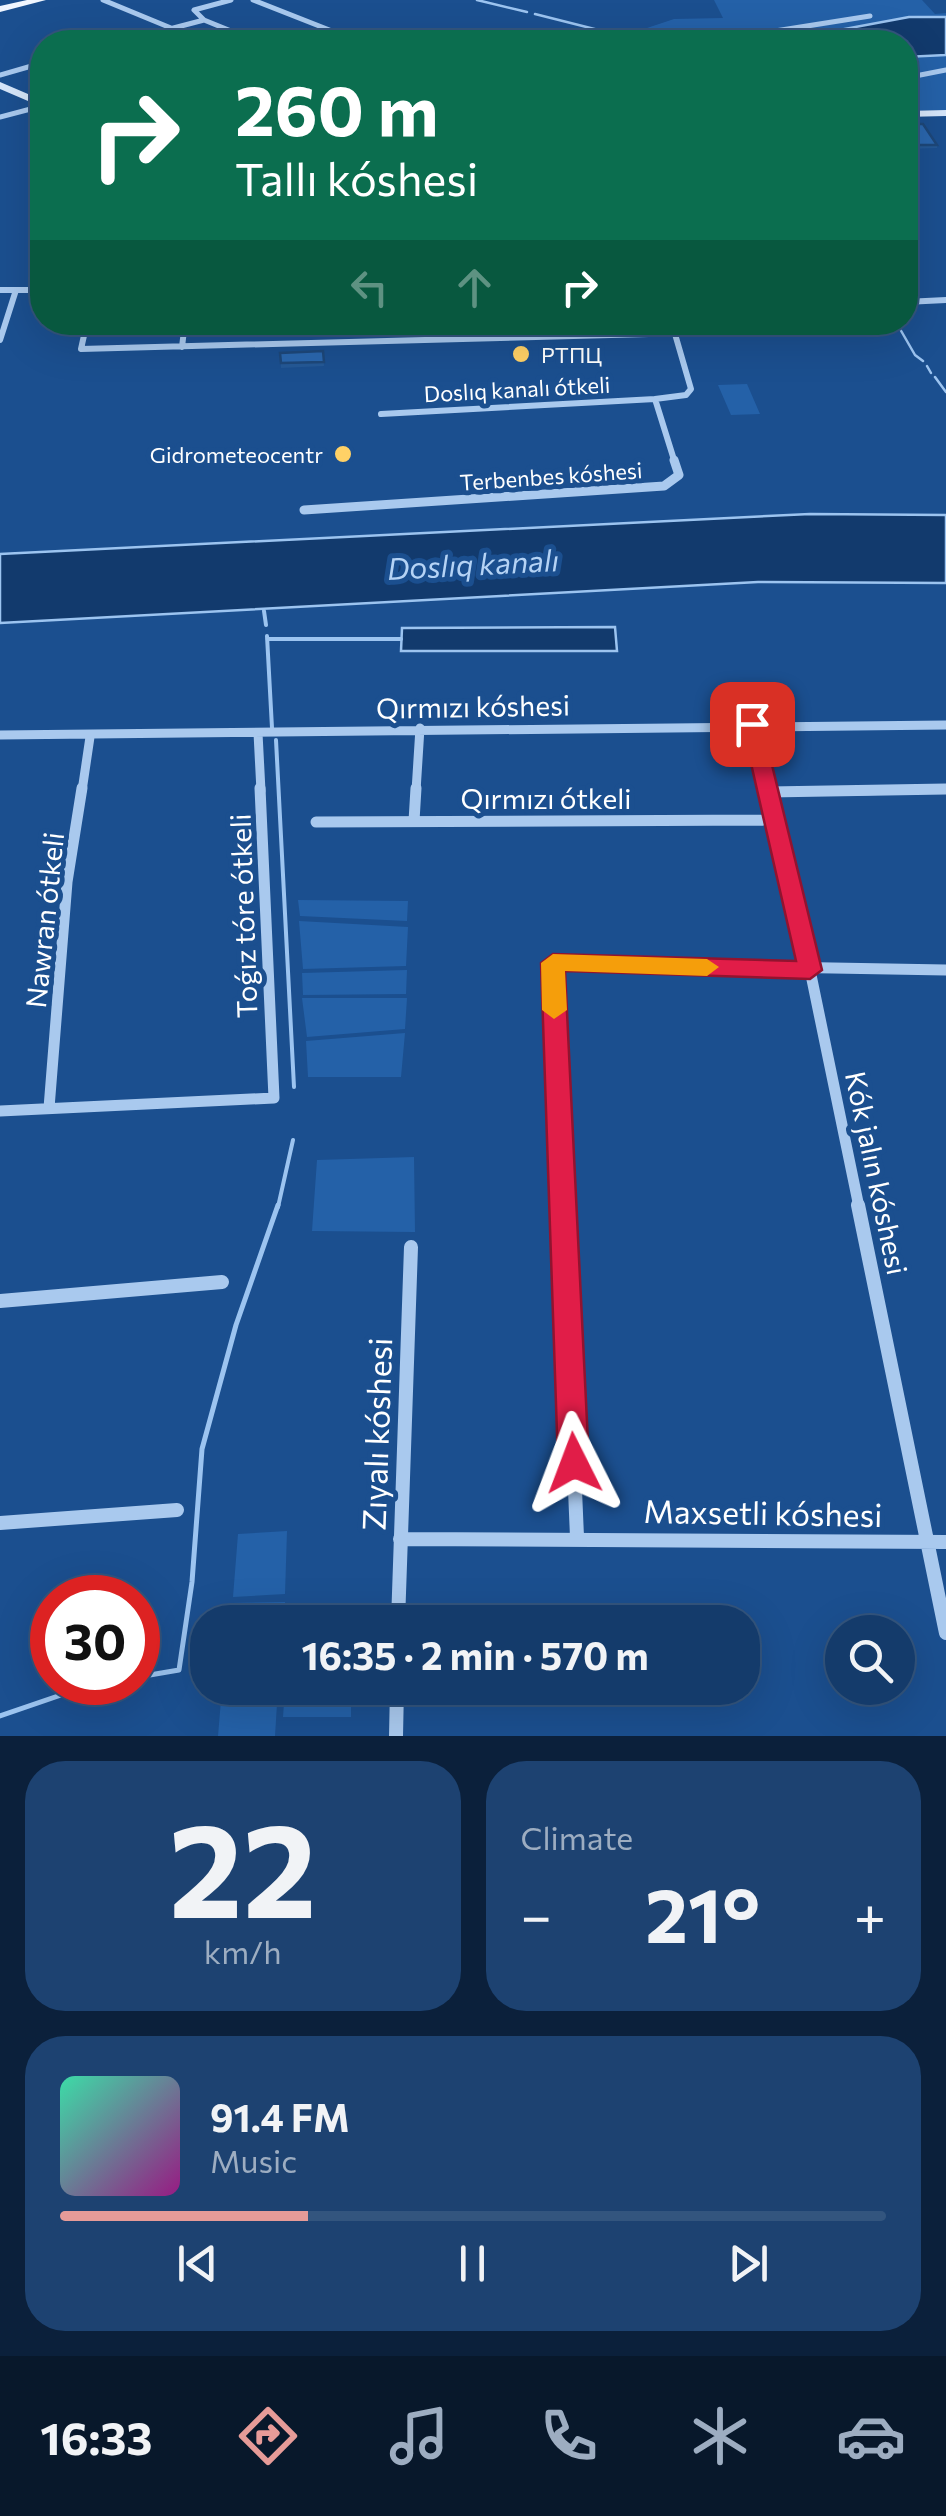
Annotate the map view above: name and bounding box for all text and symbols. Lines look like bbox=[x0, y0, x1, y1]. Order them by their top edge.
text: 260 m bbox=[235, 65, 439, 150]
icon: right bbox=[70, 70, 200, 200]
text: Tallı kóshesi bbox=[235, 150, 478, 205]
icon: left bbox=[342, 260, 397, 315]
icon: ahead bbox=[447, 260, 502, 315]
icon: right bbox=[552, 260, 607, 315]
place label: РТПЦ bbox=[541, 341, 602, 368]
marker: РТПЦ bbox=[510, 343, 532, 365]
street label: Doslıq kanalı ótkeli bbox=[423, 371, 611, 407]
place label: Gidrometeocentr bbox=[150, 441, 323, 468]
marker: Gidrometeocentr bbox=[332, 443, 354, 465]
street label: Terbenbes kóshesi bbox=[459, 456, 643, 496]
water label: Doslıq kanalı bbox=[386, 540, 560, 586]
pin bbox=[710, 682, 795, 767]
street label: Qırmızı kóshesi bbox=[376, 687, 570, 725]
icon: arrive bbox=[725, 697, 780, 752]
street label: Qırmızı ótkeli bbox=[461, 781, 631, 815]
street label: Toǵız tóre ótkeli bbox=[222, 813, 264, 1019]
street label: Nawran ótkeli bbox=[18, 830, 70, 1010]
street label: Kók jalın kóshesi bbox=[839, 1068, 915, 1278]
street label: Zıyalı kóshesi bbox=[353, 1337, 399, 1531]
position arrow bbox=[522, 1411, 626, 1515]
street label: Maxsetli kóshesi bbox=[643, 1490, 883, 1534]
speed limit sign: 30 bbox=[30, 1575, 160, 1705]
map controls bbox=[825, 1615, 915, 1705]
button: search bbox=[825, 1615, 915, 1705]
text: 16:35 · 2 min · 570 m bbox=[301, 1631, 649, 1678]
text: 22 bbox=[169, 1786, 317, 1945]
text: Climate bbox=[521, 1817, 633, 1857]
text: 21° bbox=[645, 1867, 760, 1958]
text: − bbox=[521, 1880, 552, 1947]
text: + bbox=[854, 1880, 886, 1947]
text: km/h bbox=[204, 1931, 282, 1971]
text: 91.4 FM bbox=[210, 2093, 350, 2140]
text: Music bbox=[210, 2140, 297, 2180]
icon: previous bbox=[170, 2236, 225, 2291]
icon: pause bbox=[445, 2236, 500, 2291]
icon: next bbox=[721, 2236, 776, 2291]
icon: directions bbox=[233, 2401, 303, 2471]
icon: music bbox=[384, 2401, 454, 2471]
icon: phone bbox=[534, 2401, 604, 2471]
icon: climate bbox=[685, 2401, 755, 2471]
icon: car bbox=[836, 2401, 906, 2471]
text: 16:33 bbox=[40, 2409, 153, 2464]

